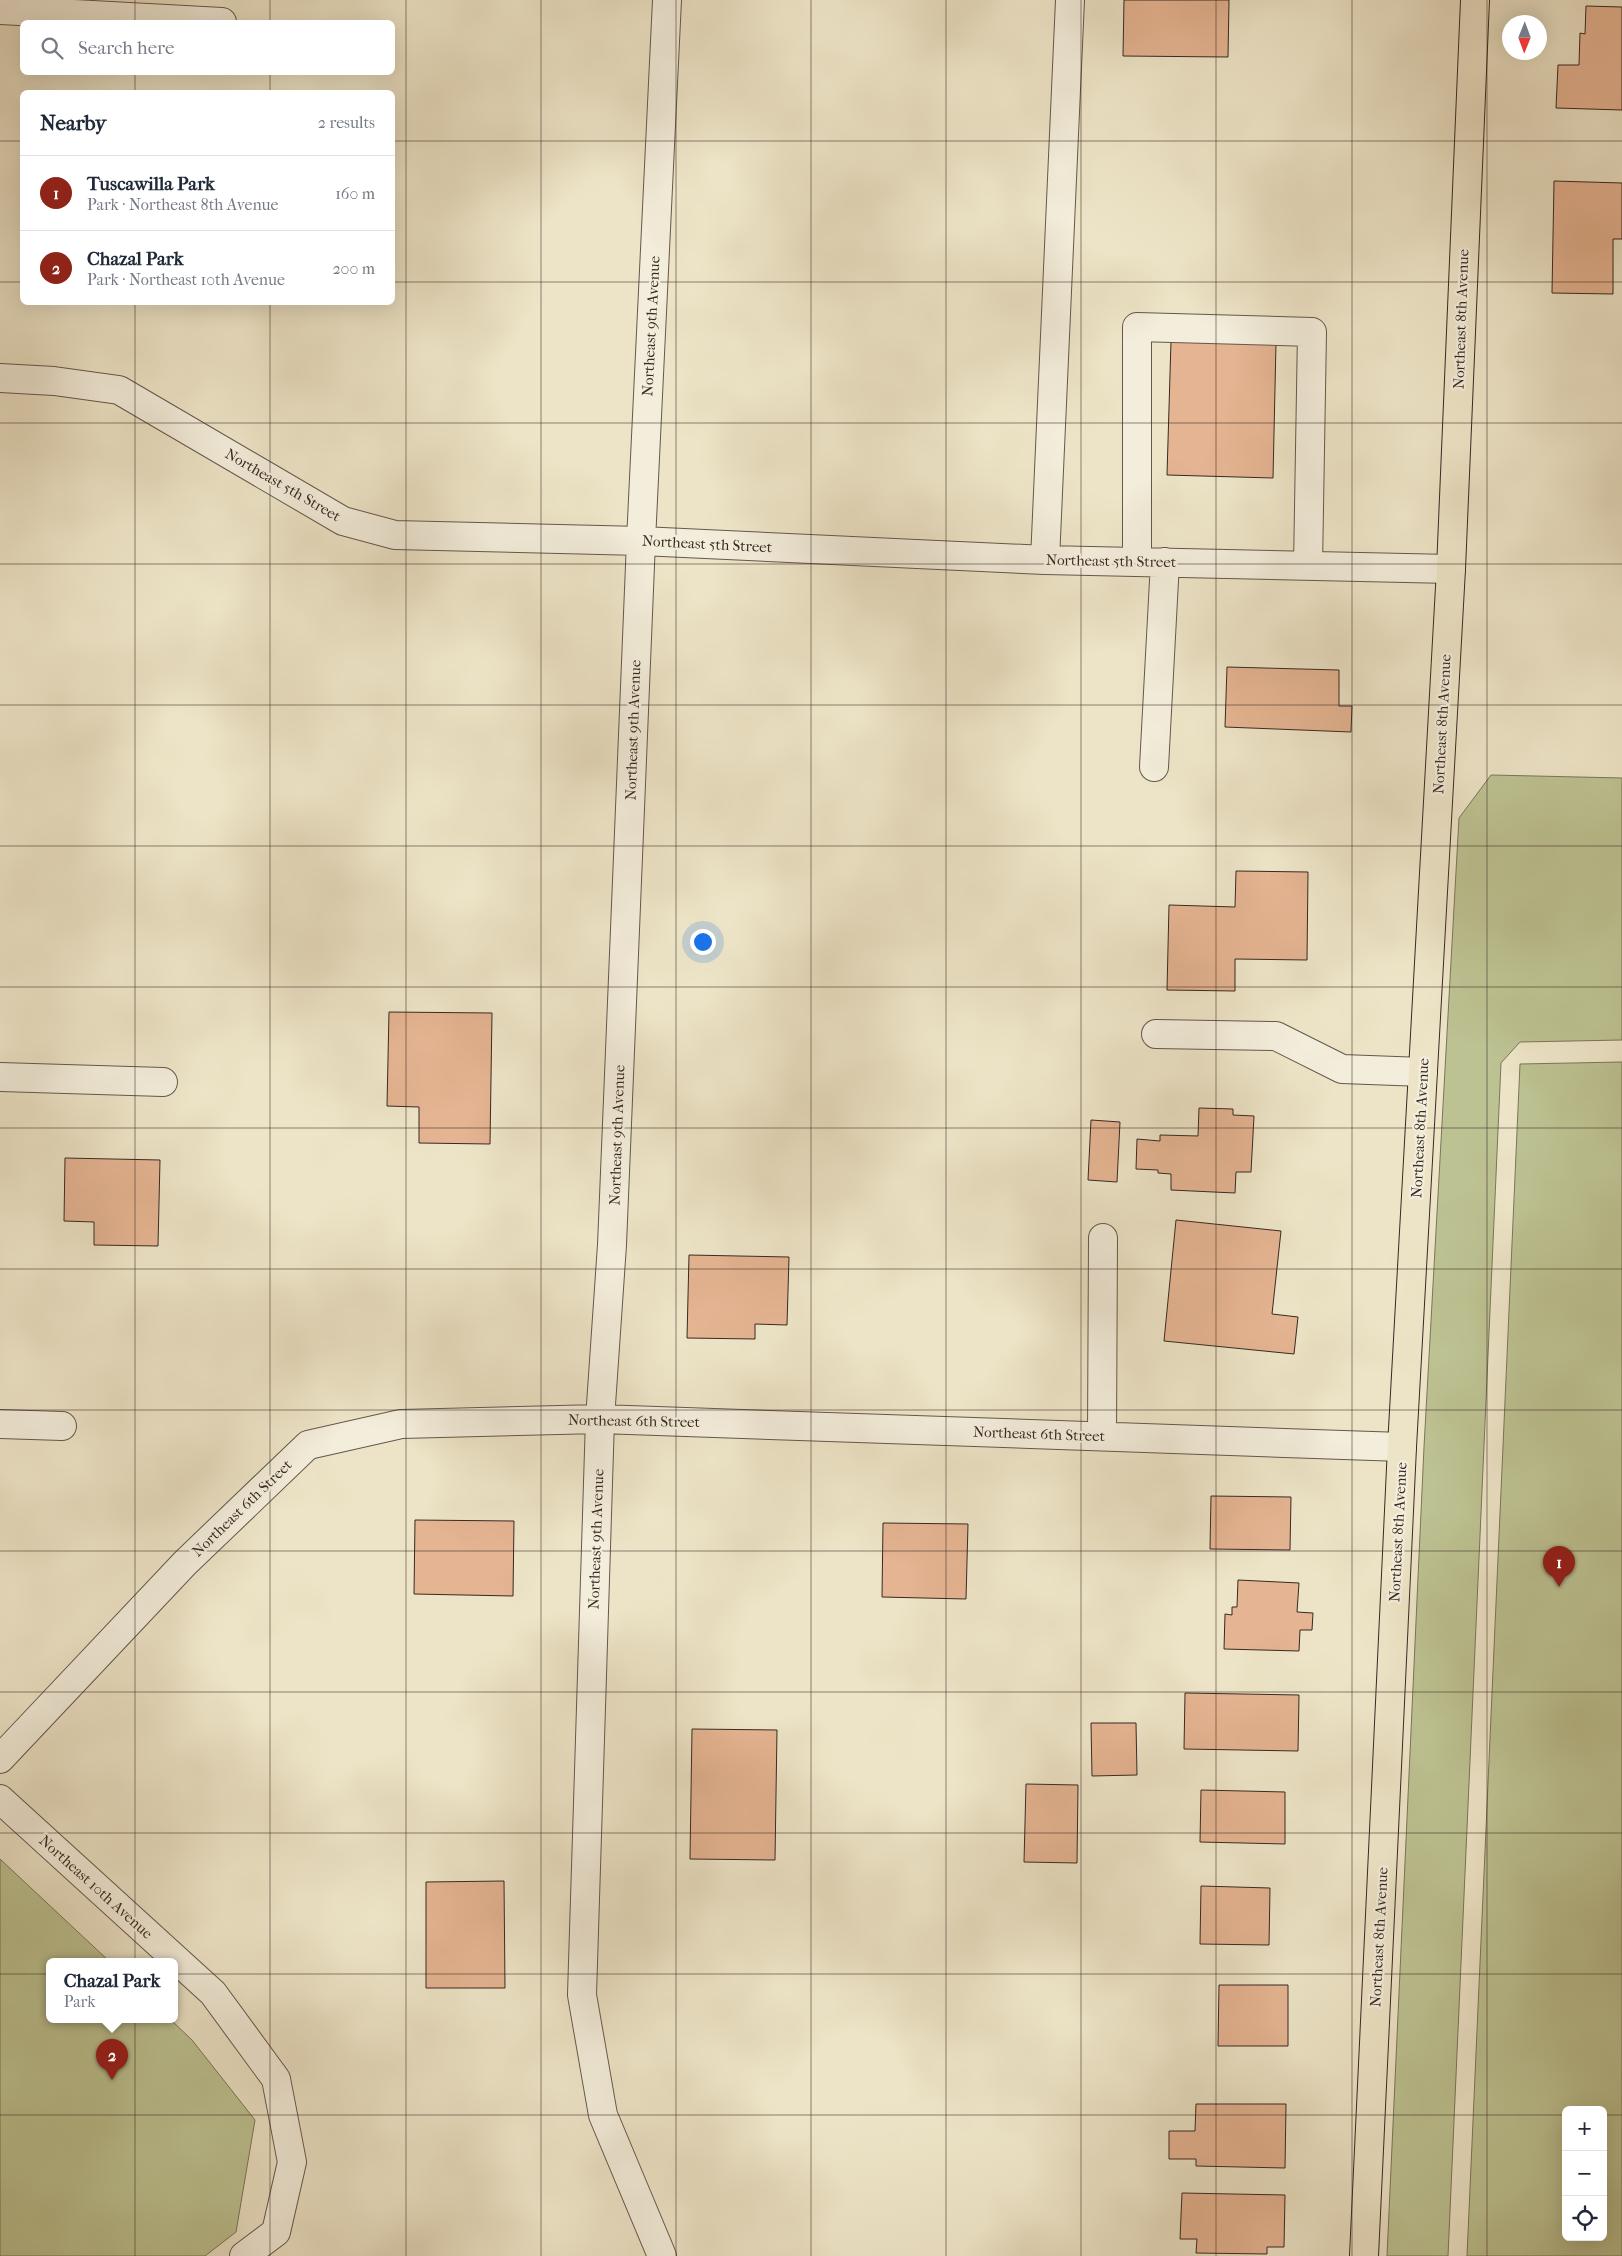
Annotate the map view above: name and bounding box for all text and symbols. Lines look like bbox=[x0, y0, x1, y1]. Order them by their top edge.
north arrow bbox=[1502, 15, 1547, 60]
search box bbox=[20, 20, 395, 75]
icon: search bbox=[38, 34, 66, 62]
text: Search here bbox=[78, 37, 174, 59]
text: Nearby bbox=[40, 111, 106, 135]
text: 2 results bbox=[318, 113, 375, 132]
text: Tuscawilla Park bbox=[87, 173, 215, 195]
text: 1 bbox=[53, 184, 59, 203]
text: 160 m bbox=[335, 184, 375, 203]
text: Park · Northeast 8th Avenue bbox=[87, 195, 278, 214]
text: Chazal Park bbox=[87, 248, 184, 270]
street label: Northeast 8th Avenue bbox=[1450, 248, 1472, 389]
street label: Northeast 9th Avenue bbox=[638, 255, 664, 397]
text: 2 bbox=[52, 259, 60, 278]
text: 200 m bbox=[332, 259, 375, 278]
text: Park · Northeast 10th Avenue bbox=[87, 270, 285, 289]
street label: Northeast 5th Street bbox=[222, 445, 344, 526]
street label: Northeast 5th Street bbox=[641, 532, 773, 556]
street label: Northeast 5th Street bbox=[1046, 551, 1177, 571]
street label: Northeast 8th Avenue bbox=[1429, 653, 1455, 794]
street label: Northeast 9th Avenue bbox=[622, 659, 644, 801]
your location bbox=[690, 929, 716, 955]
street label: Northeast 8th Avenue bbox=[1407, 1057, 1433, 1198]
street label: Northeast 9th Avenue bbox=[606, 1064, 628, 1206]
street label: Northeast 6th Street bbox=[568, 1411, 701, 1431]
street label: Northeast 6th Street bbox=[973, 1423, 1106, 1445]
street label: Northeast 6th Street bbox=[188, 1455, 296, 1560]
street label: Northeast 8th Avenue bbox=[1385, 1461, 1411, 1602]
street label: Northeast 9th Avenue bbox=[585, 1468, 607, 1610]
pin: 1 bbox=[1543, 1546, 1575, 1587]
street label: Northeast 10th Avenue bbox=[36, 1831, 157, 1943]
street label: Northeast 8th Avenue bbox=[1366, 1866, 1392, 2007]
popup bbox=[46, 1958, 178, 2023]
text: Chazal Park bbox=[64, 1970, 160, 1992]
text: Park bbox=[64, 1992, 96, 2011]
pin: 2 bbox=[96, 2039, 128, 2080]
map controls bbox=[1562, 2106, 1607, 2241]
button: + bbox=[1562, 2106, 1607, 2151]
button: − bbox=[1562, 2151, 1607, 2196]
button: locate bbox=[1562, 2196, 1607, 2241]

